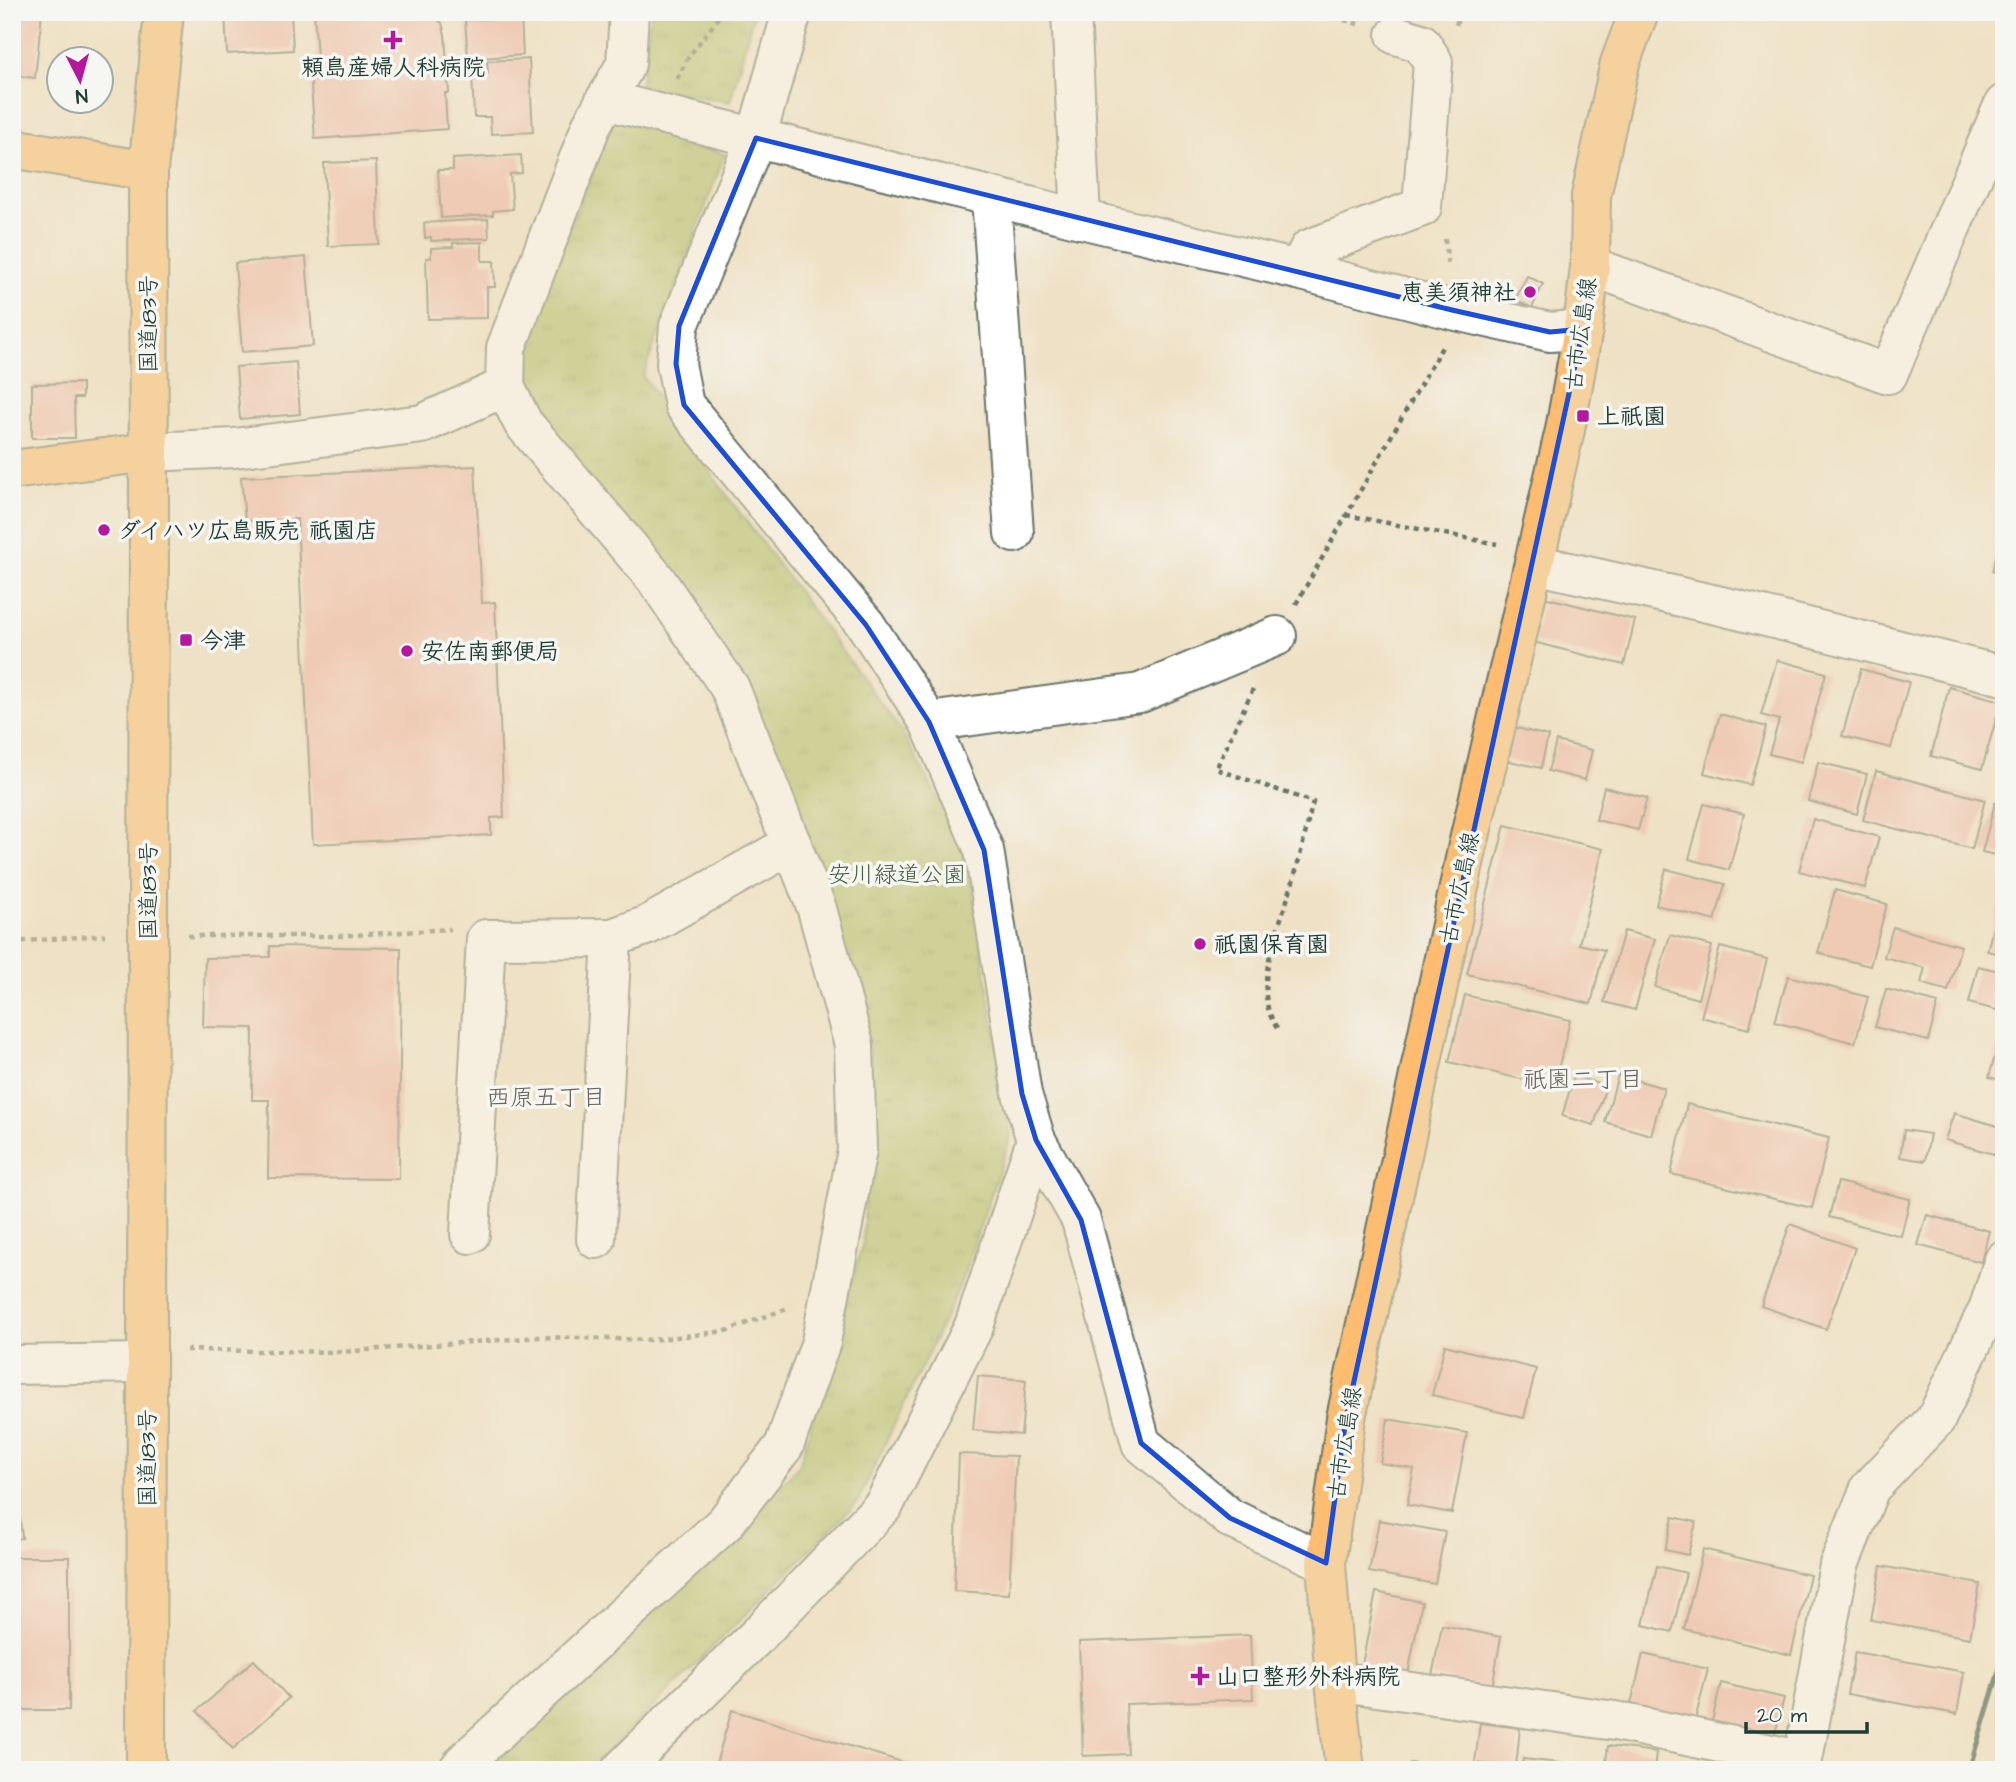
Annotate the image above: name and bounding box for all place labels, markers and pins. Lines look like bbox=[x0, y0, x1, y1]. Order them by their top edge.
marker: 頼島産婦人科病院 bbox=[383, 30, 403, 50]
place label: 頼島産婦人科病院 bbox=[301, 52, 485, 84]
place label: 恵美須神社 bbox=[1401, 277, 1516, 309]
marker: 恵美須神社 bbox=[1522, 284, 1538, 300]
place label: 上祇園 bbox=[1597, 401, 1666, 433]
marker: 上祇園 bbox=[1575, 408, 1591, 424]
place label: ダイハツ広島販売 祇園店 bbox=[118, 515, 378, 547]
marker: ダイハツ広島販売 祇園店 bbox=[96, 522, 112, 538]
place label: 今津 bbox=[200, 625, 246, 657]
marker: 今津 bbox=[178, 632, 194, 648]
place label: 安佐南郵便局 bbox=[421, 636, 559, 668]
marker: 安佐南郵便局 bbox=[399, 643, 415, 659]
place label: 祇園保育園 bbox=[1214, 929, 1329, 961]
marker: 祇園保育園 bbox=[1192, 936, 1208, 952]
place label: 山口整形外科病院 bbox=[1216, 1661, 1400, 1693]
marker: 山口整形外科病院 bbox=[1190, 1666, 1210, 1686]

